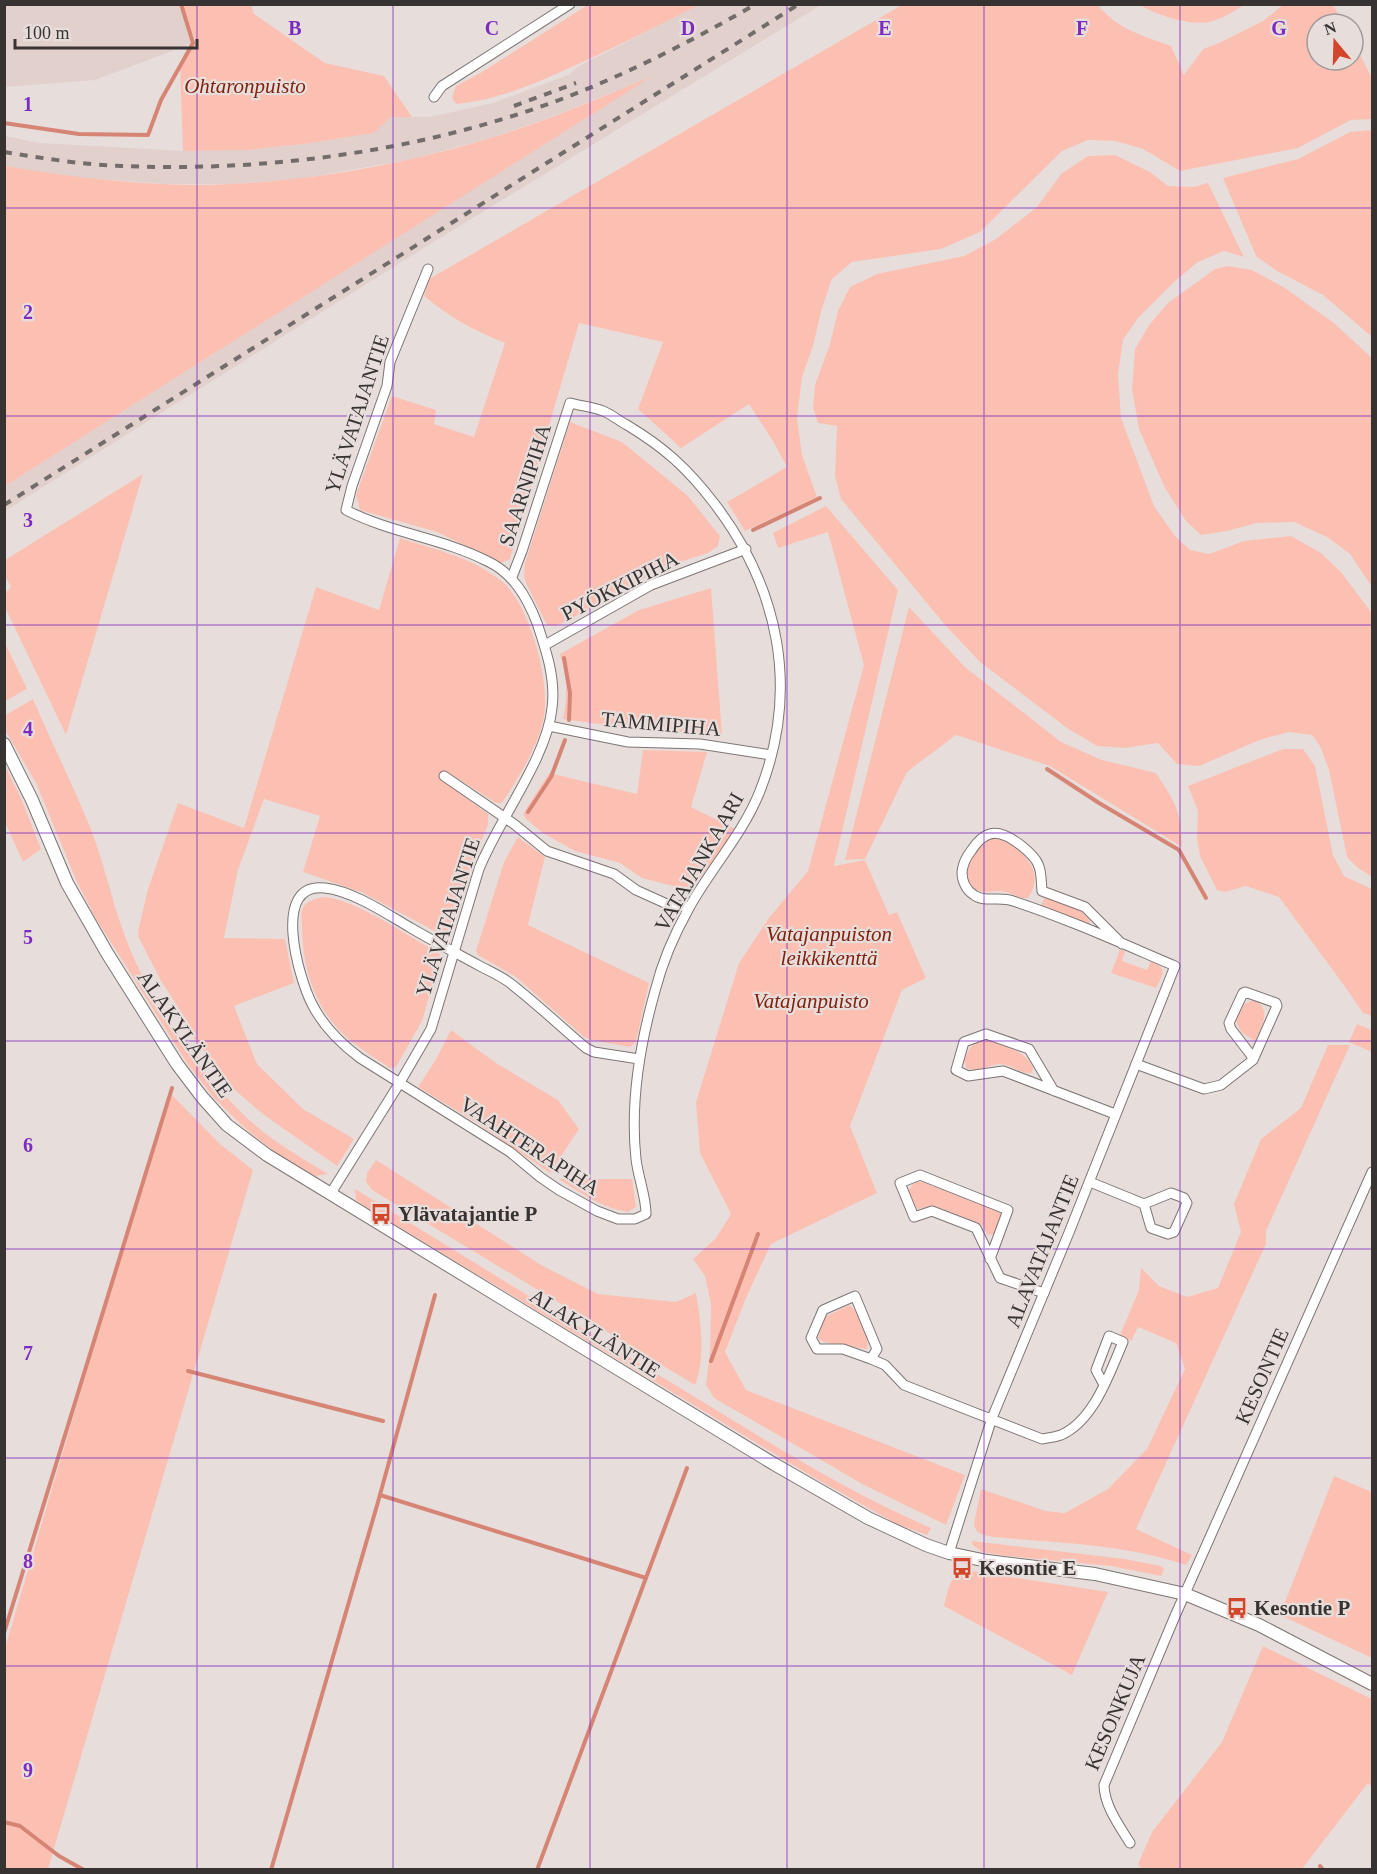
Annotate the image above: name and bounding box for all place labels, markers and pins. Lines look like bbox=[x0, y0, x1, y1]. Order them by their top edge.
bus stop icon: Ylävatajantie P bbox=[369, 1202, 393, 1226]
place label: Ylävatajantie P bbox=[398, 1202, 538, 1226]
bus stop icon: Kesontie E bbox=[950, 1556, 974, 1580]
place label: Kesontie E bbox=[979, 1556, 1076, 1580]
bus stop icon: Kesontie P bbox=[1225, 1596, 1249, 1620]
place label: Kesontie P bbox=[1254, 1596, 1350, 1620]

